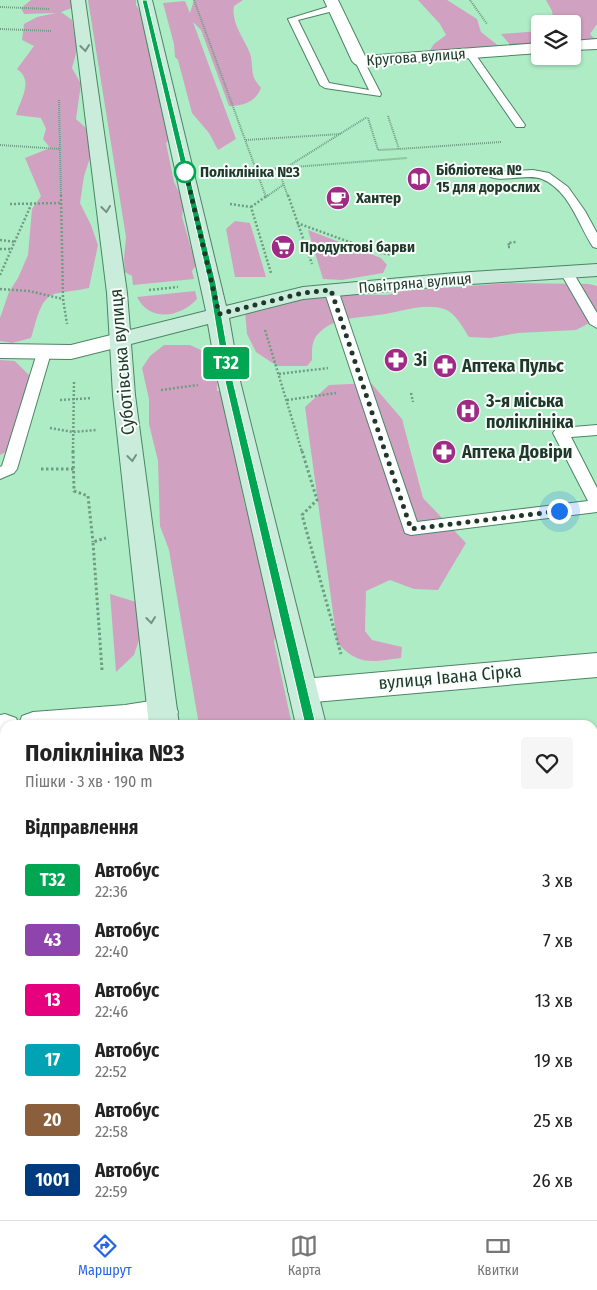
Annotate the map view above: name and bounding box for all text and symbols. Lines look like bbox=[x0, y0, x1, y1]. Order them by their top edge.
map controls bbox=[531, 15, 581, 65]
button: layers bbox=[531, 15, 581, 65]
one-way arrow bbox=[79, 45, 90, 53]
street label: Кругова вулиця bbox=[366, 45, 466, 69]
marker: Поліклініка №3 bbox=[174, 161, 196, 183]
place label: Бібліотека № 15 для дорослих bbox=[436, 161, 541, 196]
place label: Поліклініка №3 bbox=[200, 163, 300, 181]
library icon: Бібліотека № 15 для дорослих bbox=[406, 166, 432, 192]
cafe icon: Хантер bbox=[325, 185, 351, 211]
place label: Хантер bbox=[355, 189, 401, 207]
one-way arrow bbox=[100, 206, 111, 214]
supermarket icon: Продуктові барви bbox=[270, 234, 296, 260]
place label: Продуктові барви bbox=[300, 238, 415, 256]
street label: Повітряна вулиця bbox=[358, 269, 472, 297]
street label: Суботівська вулиця bbox=[105, 288, 139, 436]
line badge: Т32 bbox=[197, 347, 255, 379]
pharmacy icon: 3і bbox=[383, 347, 409, 373]
place label: 3і bbox=[413, 349, 427, 371]
text: Т32 bbox=[213, 352, 239, 374]
pharmacy icon: Аптека Пульс bbox=[432, 353, 458, 379]
place label: Аптека Пульс bbox=[461, 355, 564, 377]
place label: 3-я міська поліклініка bbox=[485, 390, 574, 433]
hospital icon: 3-я міська поліклініка bbox=[455, 398, 481, 424]
pharmacy icon: Аптека Довіри bbox=[431, 439, 457, 465]
place label: Аптека Довіри bbox=[461, 441, 572, 463]
one-way arrow bbox=[126, 455, 137, 463]
your location bbox=[547, 499, 572, 524]
one-way arrow bbox=[146, 615, 156, 624]
street label: вулиця Івана Сірка bbox=[378, 660, 523, 694]
button: heart bbox=[521, 737, 573, 789]
text: Поліклініка №3 bbox=[25, 739, 185, 767]
text: Пішки · 3 хв · 190 m bbox=[25, 772, 153, 791]
text: Відправлення bbox=[25, 816, 138, 839]
text: Автобус bbox=[95, 859, 159, 882]
text: Т32 bbox=[40, 869, 65, 891]
text: 3 хв bbox=[542, 869, 573, 892]
text: 22:36 bbox=[95, 882, 128, 901]
text: Автобус bbox=[95, 919, 159, 942]
text: 43 bbox=[44, 929, 61, 951]
text: 7 хв bbox=[543, 929, 573, 952]
text: 22:40 bbox=[95, 942, 129, 961]
text: Автобус bbox=[95, 979, 159, 1002]
text: 13 bbox=[44, 989, 61, 1011]
text: 13 хв bbox=[535, 989, 573, 1012]
text: 22:46 bbox=[95, 1002, 128, 1021]
text: Автобус bbox=[95, 1039, 159, 1062]
text: 17 bbox=[45, 1049, 60, 1071]
text: 19 хв bbox=[534, 1049, 573, 1072]
text: 22:52 bbox=[95, 1062, 127, 1081]
text: Автобус bbox=[95, 1099, 159, 1122]
text: 20 bbox=[43, 1109, 62, 1131]
text: 25 хв bbox=[534, 1109, 573, 1132]
text: 22:58 bbox=[95, 1122, 128, 1141]
text: Автобус bbox=[95, 1159, 159, 1182]
text: 1001 bbox=[35, 1169, 70, 1191]
text: 26 хв bbox=[533, 1169, 573, 1192]
text: 22:59 bbox=[95, 1182, 127, 1201]
tab: Маршрут bbox=[78, 1232, 132, 1279]
tab: Карта bbox=[288, 1232, 321, 1279]
tab: Квитки bbox=[477, 1232, 519, 1279]

